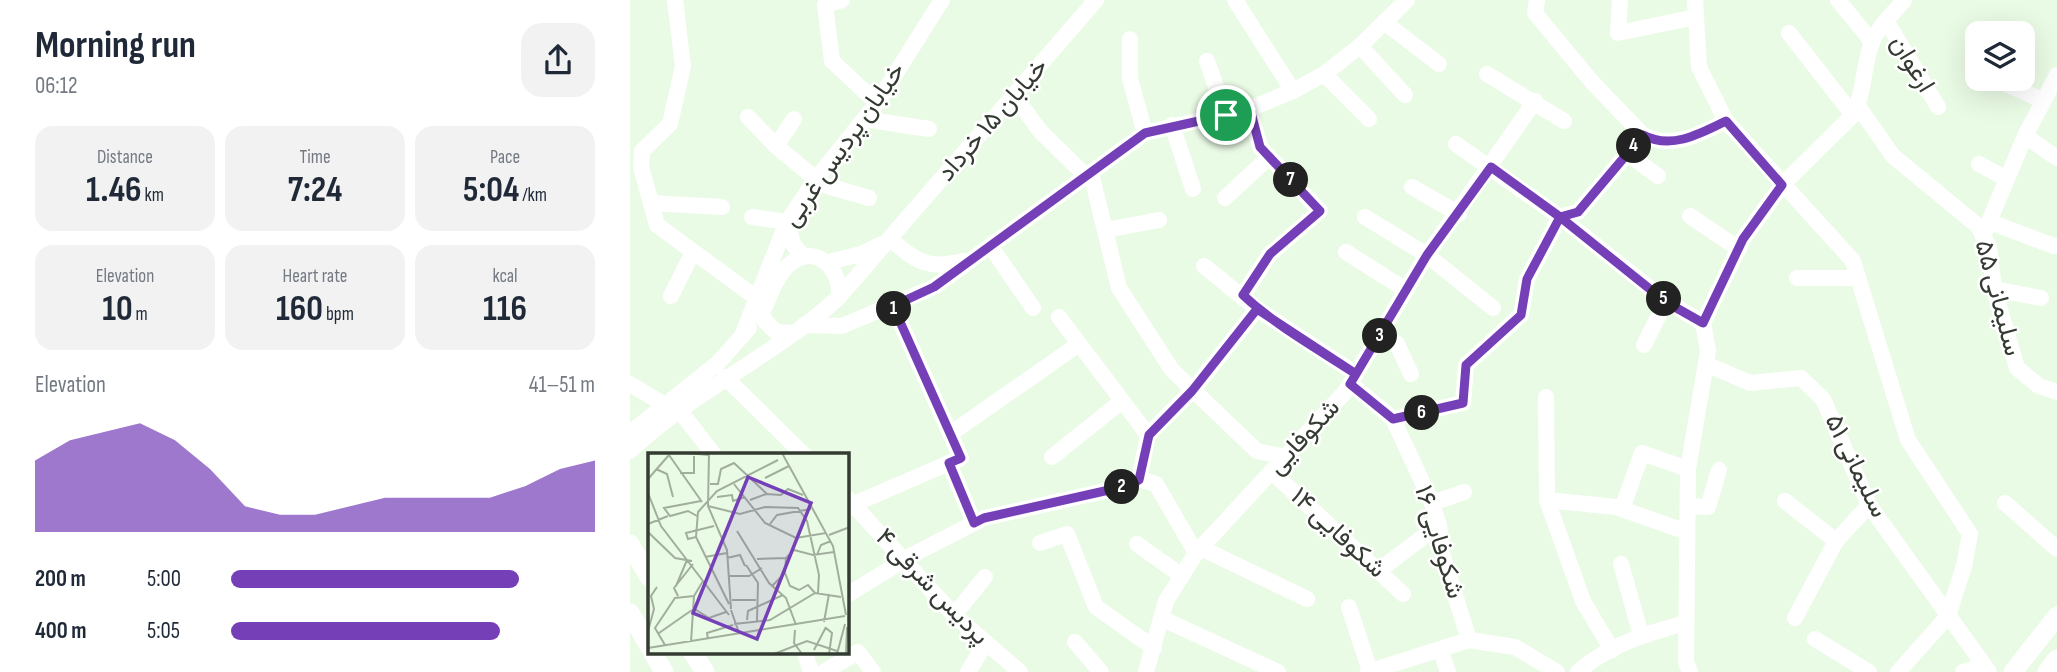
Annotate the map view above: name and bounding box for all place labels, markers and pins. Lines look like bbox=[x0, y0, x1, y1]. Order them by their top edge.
pin bbox=[1196, 85, 1256, 145]
pin: 4 bbox=[1616, 128, 1651, 164]
pin: 7 bbox=[1274, 162, 1308, 198]
pin: 5 bbox=[1646, 282, 1682, 316]
pin: 1 bbox=[876, 292, 912, 326]
pin: 3 bbox=[1362, 318, 1398, 354]
pin: 6 bbox=[1404, 396, 1440, 430]
pin: 2 bbox=[1105, 470, 1140, 504]

